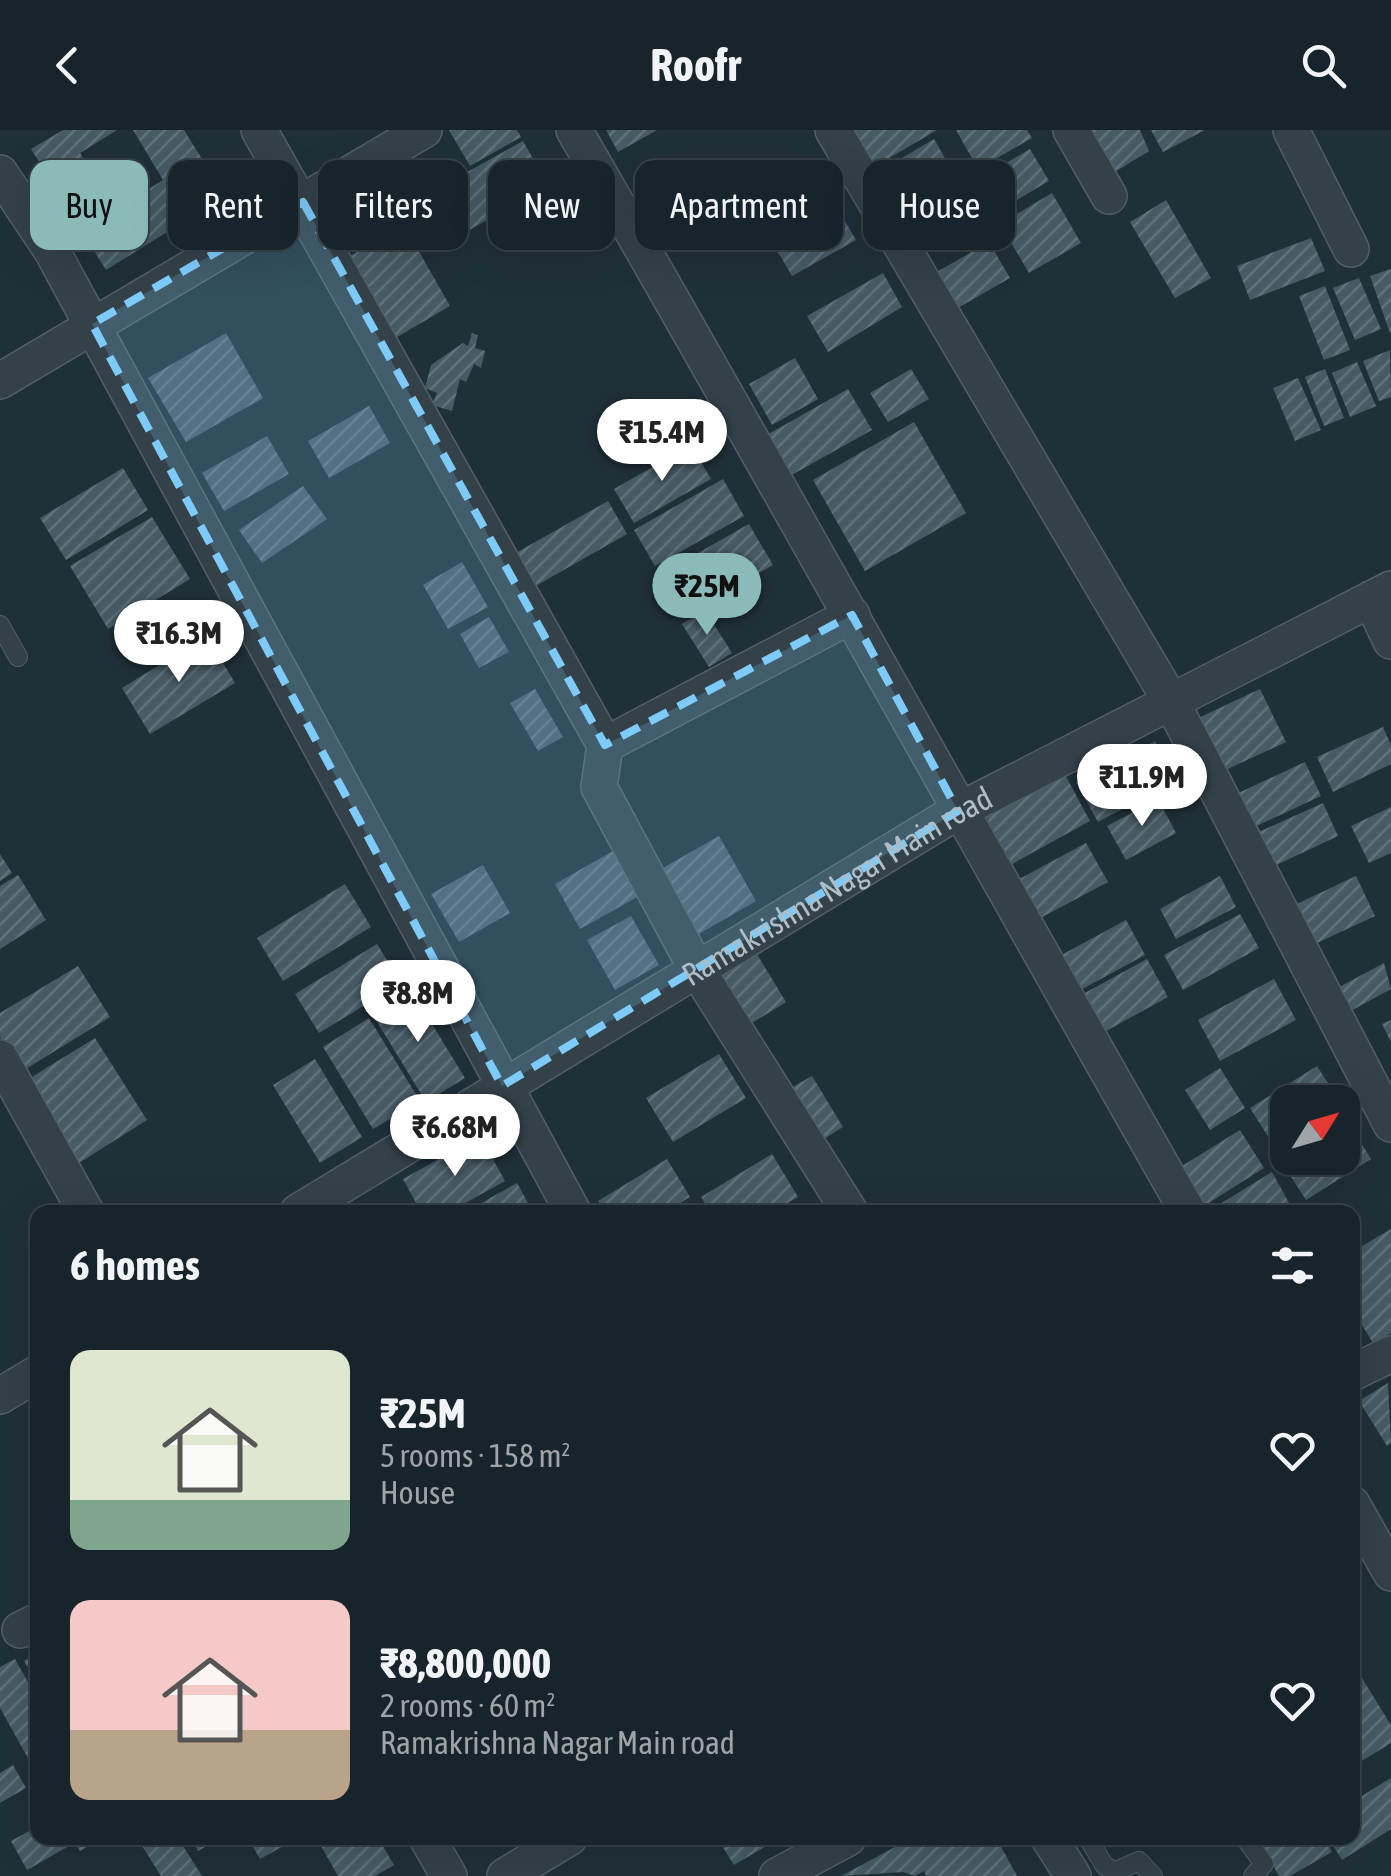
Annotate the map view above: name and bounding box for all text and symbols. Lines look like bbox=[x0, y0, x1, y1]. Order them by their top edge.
icon: back bbox=[40, 38, 95, 93]
icon: search bbox=[1296, 38, 1351, 93]
text: Roofr bbox=[650, 39, 741, 91]
chip: Buy bbox=[30, 160, 148, 250]
chip: Rent bbox=[168, 160, 298, 250]
chip: Filters bbox=[318, 160, 468, 250]
chip: New bbox=[488, 160, 615, 250]
chip: Apartment bbox=[635, 160, 843, 250]
chip: House bbox=[863, 160, 1015, 250]
pin: ₹15.4M bbox=[581, 399, 743, 484]
text: ₹15.4M bbox=[619, 413, 705, 450]
pin: ₹25M bbox=[648, 553, 766, 638]
text: ₹25M bbox=[674, 567, 740, 604]
pin: ₹16.3M bbox=[98, 600, 260, 685]
text: ₹16.3M bbox=[136, 614, 222, 651]
pin: ₹11.9M bbox=[1061, 744, 1223, 829]
text: ₹11.9M bbox=[1099, 758, 1185, 795]
street label: Ramakrishna Nagar Main road bbox=[675, 778, 998, 993]
pin: ₹8.8M bbox=[348, 960, 488, 1045]
text: ₹8.8M bbox=[383, 974, 453, 1011]
north arrow bbox=[1270, 1085, 1360, 1175]
map controls bbox=[1270, 1085, 1360, 1175]
pin: ₹6.68M bbox=[374, 1094, 536, 1179]
text: ₹6.68M bbox=[412, 1108, 498, 1145]
icon: filters bbox=[1265, 1238, 1320, 1293]
text: 6 homes bbox=[70, 1241, 200, 1289]
text: ₹25M bbox=[380, 1389, 466, 1437]
icon: home bbox=[150, 1390, 270, 1510]
icon: heart bbox=[1265, 1423, 1320, 1478]
text: 5 rooms · 158 m² bbox=[380, 1437, 570, 1474]
text: House bbox=[380, 1474, 455, 1511]
text: ₹8,800,000 bbox=[380, 1639, 551, 1687]
icon: home bbox=[150, 1640, 270, 1760]
icon: heart bbox=[1265, 1673, 1320, 1728]
text: 2 rooms · 60 m² bbox=[380, 1687, 555, 1724]
text: Ramakrishna Nagar Main road bbox=[380, 1724, 735, 1761]

